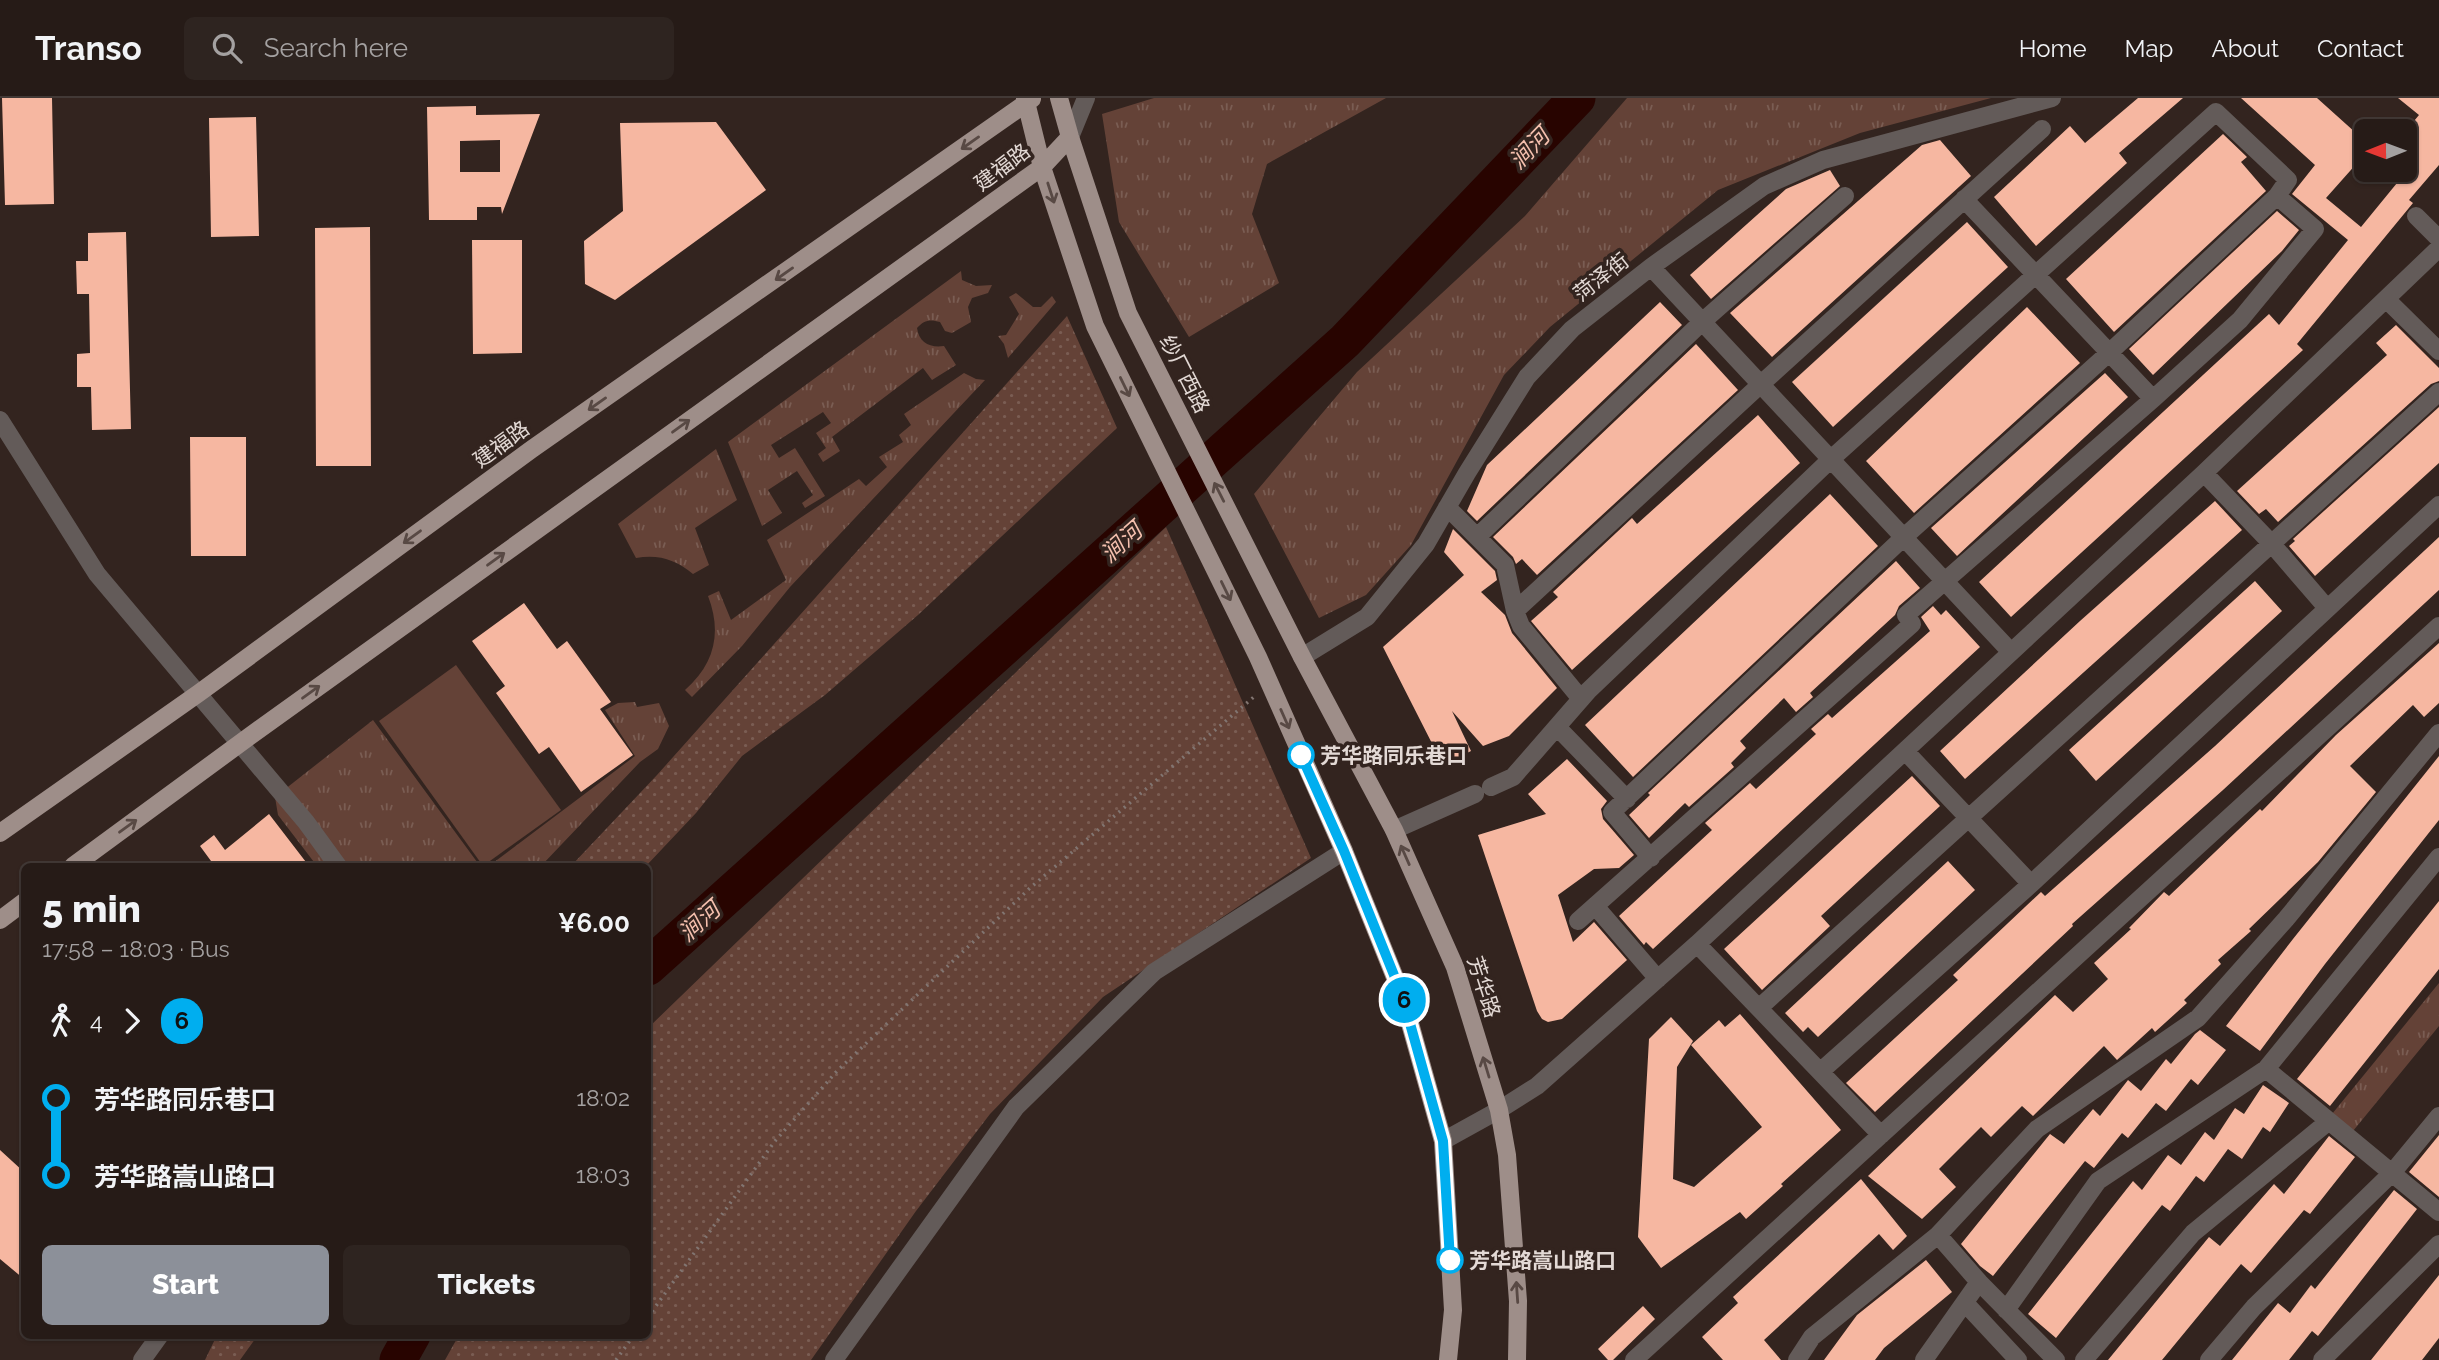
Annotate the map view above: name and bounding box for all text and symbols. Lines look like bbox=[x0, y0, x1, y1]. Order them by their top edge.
search box bbox=[184, 17, 674, 80]
text: Transo bbox=[35, 29, 142, 68]
icon: search bbox=[208, 29, 246, 67]
text: Search here bbox=[264, 33, 408, 63]
text: Home bbox=[2019, 34, 2087, 63]
text: Map bbox=[2125, 34, 2173, 63]
text: About bbox=[2211, 34, 2279, 63]
text: Contact bbox=[2317, 34, 2404, 63]
water label: 涧河 bbox=[1503, 119, 1557, 174]
north arrow bbox=[2354, 119, 2417, 182]
map controls bbox=[2354, 119, 2417, 182]
one-way arrow bbox=[961, 136, 980, 150]
street label: 建福路 bbox=[969, 138, 1035, 196]
one-way arrow bbox=[1046, 182, 1058, 204]
street label: 菏泽街 bbox=[1568, 248, 1634, 306]
one-way arrow bbox=[775, 267, 794, 281]
street label: 纱厂西路 bbox=[1155, 331, 1215, 417]
one-way arrow bbox=[1119, 377, 1133, 397]
one-way arrow bbox=[588, 397, 607, 411]
street label: 建福路 bbox=[468, 415, 534, 473]
one-way arrow bbox=[671, 419, 690, 433]
one-way arrow bbox=[1211, 482, 1225, 502]
water label: 涧河 bbox=[1095, 514, 1150, 567]
one-way arrow bbox=[403, 529, 422, 544]
one-way arrow bbox=[486, 552, 505, 566]
one-way arrow bbox=[1220, 580, 1233, 601]
one-way arrow bbox=[301, 685, 320, 699]
one-way arrow bbox=[1280, 708, 1293, 729]
marker: 芳华路同乐巷口 bbox=[1288, 742, 1314, 768]
place label: 芳华路同乐巷口 bbox=[1320, 743, 1467, 768]
one-way arrow bbox=[118, 819, 137, 833]
one-way arrow bbox=[1398, 845, 1411, 866]
text: 5 min bbox=[42, 886, 141, 931]
water label: 涧河 bbox=[673, 893, 728, 946]
text: ¥6.00 bbox=[558, 908, 630, 938]
text: 17:58 – 18:03 · Bus bbox=[42, 935, 230, 962]
street label: 芳华路 bbox=[1462, 953, 1506, 1021]
line badge: 6 bbox=[1381, 977, 1427, 1023]
text: 6 bbox=[1397, 985, 1411, 1014]
icon: walk bbox=[42, 1002, 80, 1040]
icon: forward bbox=[113, 1002, 151, 1040]
text: 6 bbox=[175, 1006, 189, 1035]
text: 4 bbox=[90, 1007, 103, 1034]
one-way arrow bbox=[1479, 1057, 1491, 1079]
text: 18:02 bbox=[576, 1084, 630, 1111]
text: 芳华路同乐巷口 bbox=[94, 1085, 276, 1115]
text: 18:03 bbox=[576, 1161, 630, 1188]
text: 芳华路嵩山路口 bbox=[94, 1162, 276, 1192]
button: Start bbox=[42, 1245, 329, 1325]
button: Tickets bbox=[343, 1245, 630, 1325]
marker: 芳华路嵩山路口 bbox=[1437, 1247, 1463, 1273]
place label: 芳华路嵩山路口 bbox=[1469, 1248, 1616, 1273]
one-way arrow bbox=[1511, 1281, 1524, 1304]

